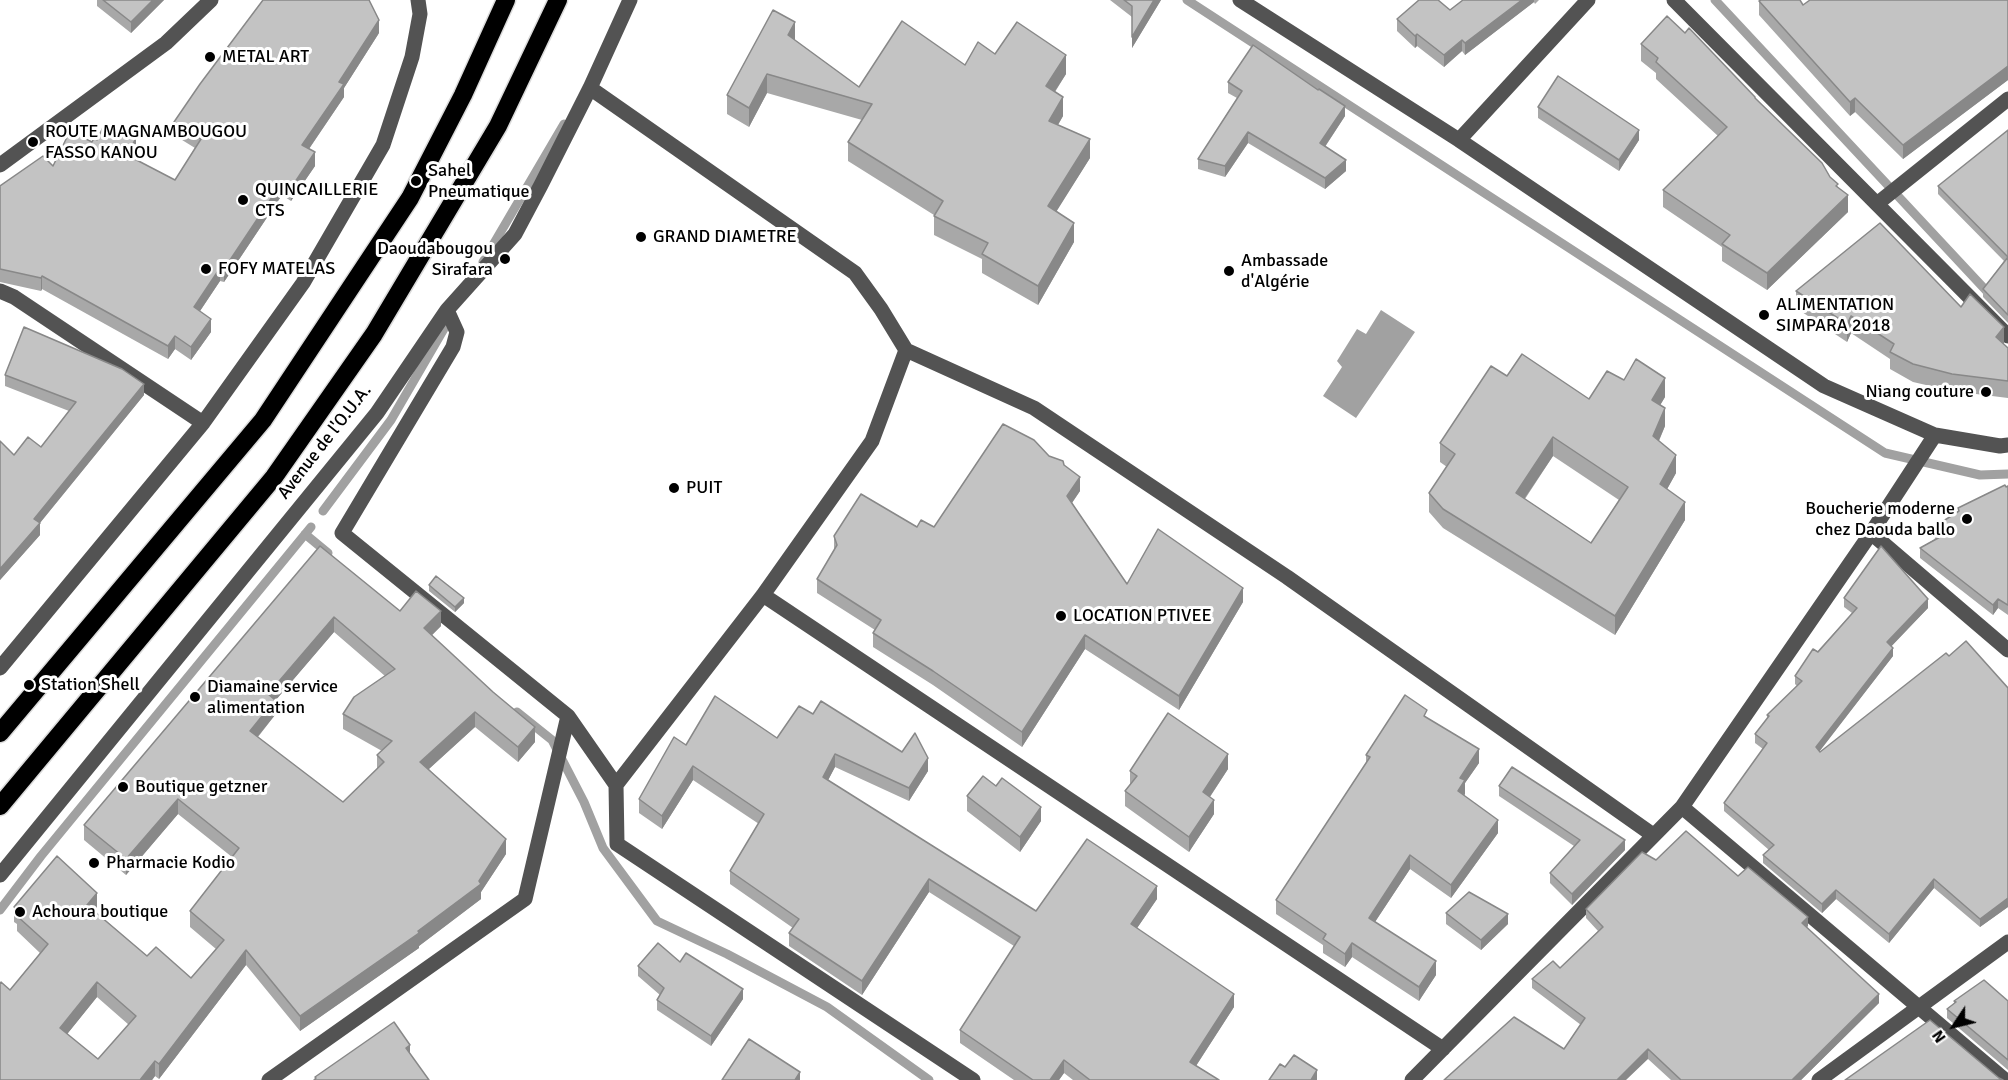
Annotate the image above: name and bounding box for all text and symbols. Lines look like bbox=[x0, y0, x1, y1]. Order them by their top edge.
place label: METAL ART bbox=[222, 46, 309, 68]
marker: METAL ART bbox=[203, 50, 217, 64]
place label: ROUTE MAGNAMBOUGOU FASSO KANOU bbox=[45, 121, 247, 164]
marker: ROUTE MAGNAMBOUGOU FASSO KANOU bbox=[26, 135, 40, 149]
place label: Sahel Pneumatique bbox=[428, 160, 530, 202]
marker: Sahel Pneumatique bbox=[409, 174, 423, 188]
place label: QUINCAILLERIE CTS bbox=[255, 179, 378, 222]
marker: QUINCAILLERIE CTS bbox=[236, 193, 250, 207]
place label: GRAND DIAMETRE bbox=[653, 226, 797, 248]
marker: GRAND DIAMETRE bbox=[634, 230, 648, 244]
place label: Daoudabougou Sirafara bbox=[377, 238, 493, 280]
place label: Ambassade d'Algérie bbox=[1241, 250, 1328, 292]
marker: Daoudabougou Sirafara bbox=[498, 252, 512, 266]
place label: FOFY MATELAS bbox=[218, 258, 335, 280]
marker: FOFY MATELAS bbox=[199, 262, 213, 276]
marker: Ambassade d'Algérie bbox=[1222, 264, 1236, 278]
place label: ALIMENTATION SIMPARA 2018 bbox=[1776, 294, 1894, 336]
marker: ALIMENTATION SIMPARA 2018 bbox=[1757, 308, 1771, 322]
street label: Avenue de l'O.U.A. bbox=[274, 380, 376, 504]
place label: Niang couture bbox=[1865, 381, 1974, 403]
marker: Niang couture bbox=[1979, 385, 1993, 399]
place label: PUIT bbox=[686, 477, 722, 499]
marker: PUIT bbox=[667, 481, 681, 495]
place label: Boucherie moderne chez Daouda ballo bbox=[1805, 498, 1955, 540]
marker: Boucherie moderne chez Daouda ballo bbox=[1960, 512, 1974, 526]
place label: LOCATION PTIVEE bbox=[1073, 605, 1212, 627]
marker: LOCATION PTIVEE bbox=[1054, 609, 1068, 623]
place label: Station Shell bbox=[41, 674, 140, 696]
place label: Diamaine service alimentation bbox=[207, 676, 338, 718]
marker: Station Shell bbox=[22, 678, 36, 692]
marker: Diamaine service alimentation bbox=[188, 690, 202, 704]
place label: Boutique getzner bbox=[135, 776, 267, 798]
marker: Boutique getzner bbox=[116, 780, 130, 794]
place label: Pharmacie Kodio bbox=[106, 852, 235, 874]
marker: Pharmacie Kodio bbox=[87, 856, 101, 870]
place label: Achoura boutique bbox=[32, 901, 168, 923]
marker: Achoura boutique bbox=[13, 905, 27, 919]
north arrow bbox=[1924, 996, 1984, 1056]
text: N bbox=[1928, 1026, 1951, 1047]

